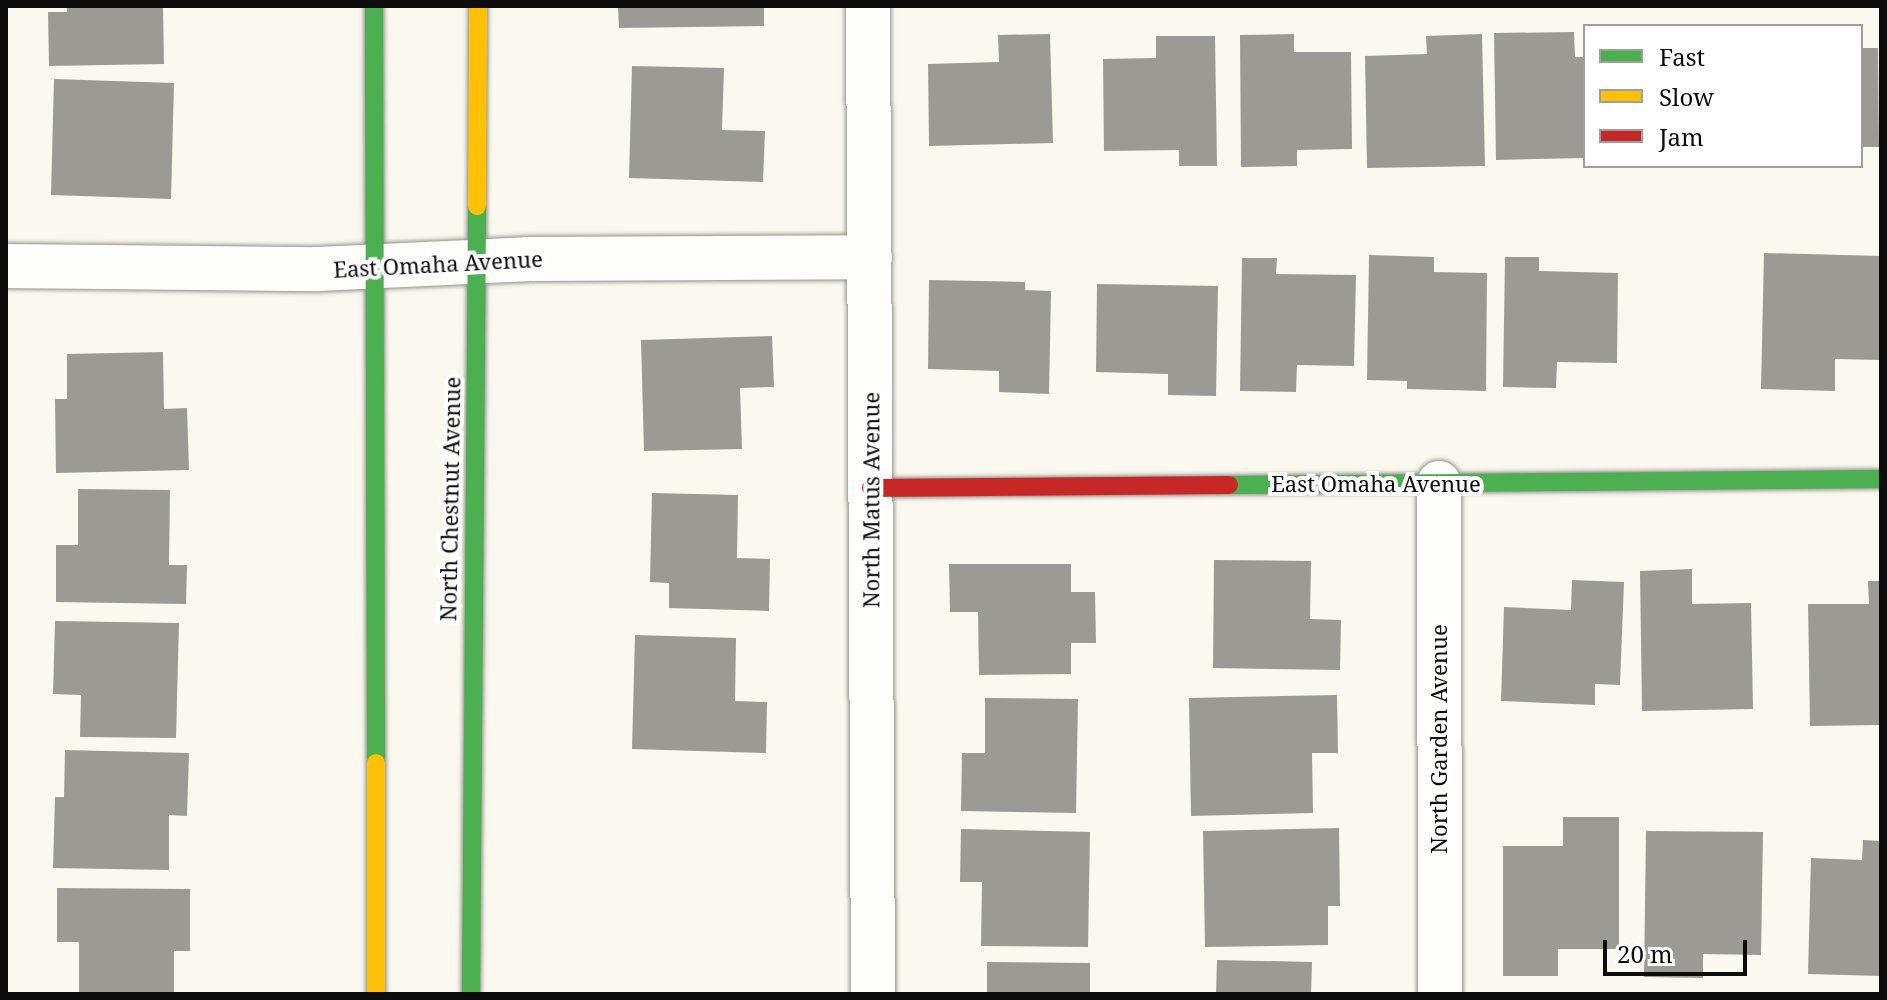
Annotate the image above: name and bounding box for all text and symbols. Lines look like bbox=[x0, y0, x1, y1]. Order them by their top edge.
legend bbox=[1583, 24, 1863, 168]
text: Fast bbox=[1659, 40, 1705, 73]
text: Slow bbox=[1659, 80, 1714, 113]
text: Jam bbox=[1659, 120, 1704, 153]
street label: East Omaha Avenue bbox=[333, 245, 543, 283]
street label: North Chestnut Avenue bbox=[435, 377, 465, 621]
street label: North Matus Avenue bbox=[858, 392, 884, 608]
street label: East Omaha Avenue bbox=[1271, 471, 1481, 497]
street label: North Garden Avenue bbox=[1426, 624, 1452, 854]
scale bar bbox=[1607, 924, 1751, 974]
text: 20 m bbox=[1617, 937, 1673, 970]

